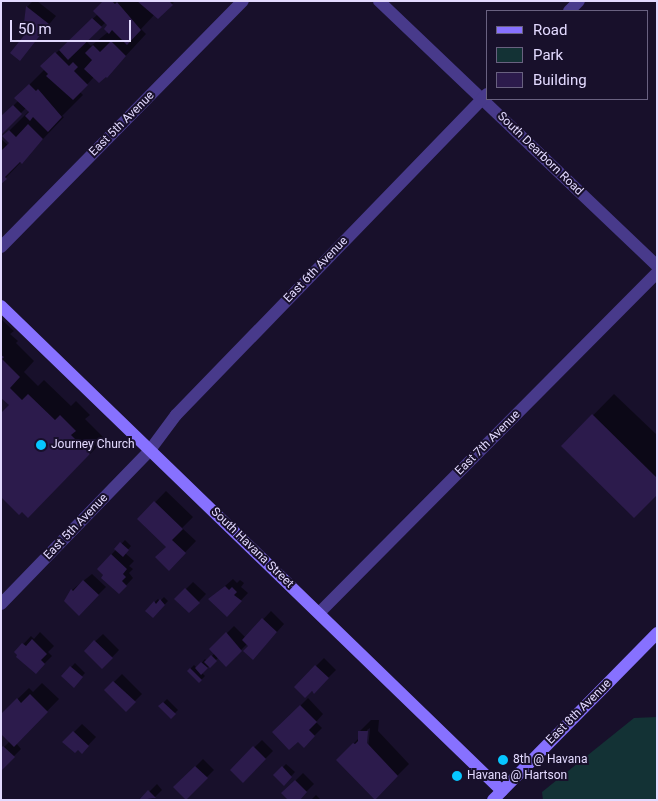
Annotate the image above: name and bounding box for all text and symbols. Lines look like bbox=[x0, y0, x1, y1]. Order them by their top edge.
scale bar bbox=[12, 10, 134, 42]
legend bbox=[486, 10, 648, 100]
text: 50 m bbox=[18, 20, 52, 38]
text: Road bbox=[533, 21, 567, 39]
text: Park bbox=[533, 46, 563, 64]
text: Building bbox=[533, 71, 587, 89]
street label: East 5th Avenue bbox=[87, 89, 157, 159]
street label: South Dearborn Road bbox=[494, 109, 586, 199]
street label: East 6th Avenue bbox=[281, 234, 351, 306]
street label: East 7th Avenue bbox=[453, 408, 523, 478]
place label: Journey Church bbox=[51, 438, 135, 452]
marker: Journey Church bbox=[35, 439, 47, 451]
street label: East 5th Avenue bbox=[41, 491, 111, 563]
street label: South Havana Street bbox=[208, 505, 296, 591]
street label: East 8th Avenue bbox=[544, 677, 614, 747]
place label: 8th @ Havana bbox=[513, 753, 587, 767]
marker: 8th @ Havana bbox=[497, 754, 509, 766]
place label: Havana @ Hartson bbox=[467, 769, 567, 783]
marker: Havana @ Hartson bbox=[451, 770, 463, 782]

